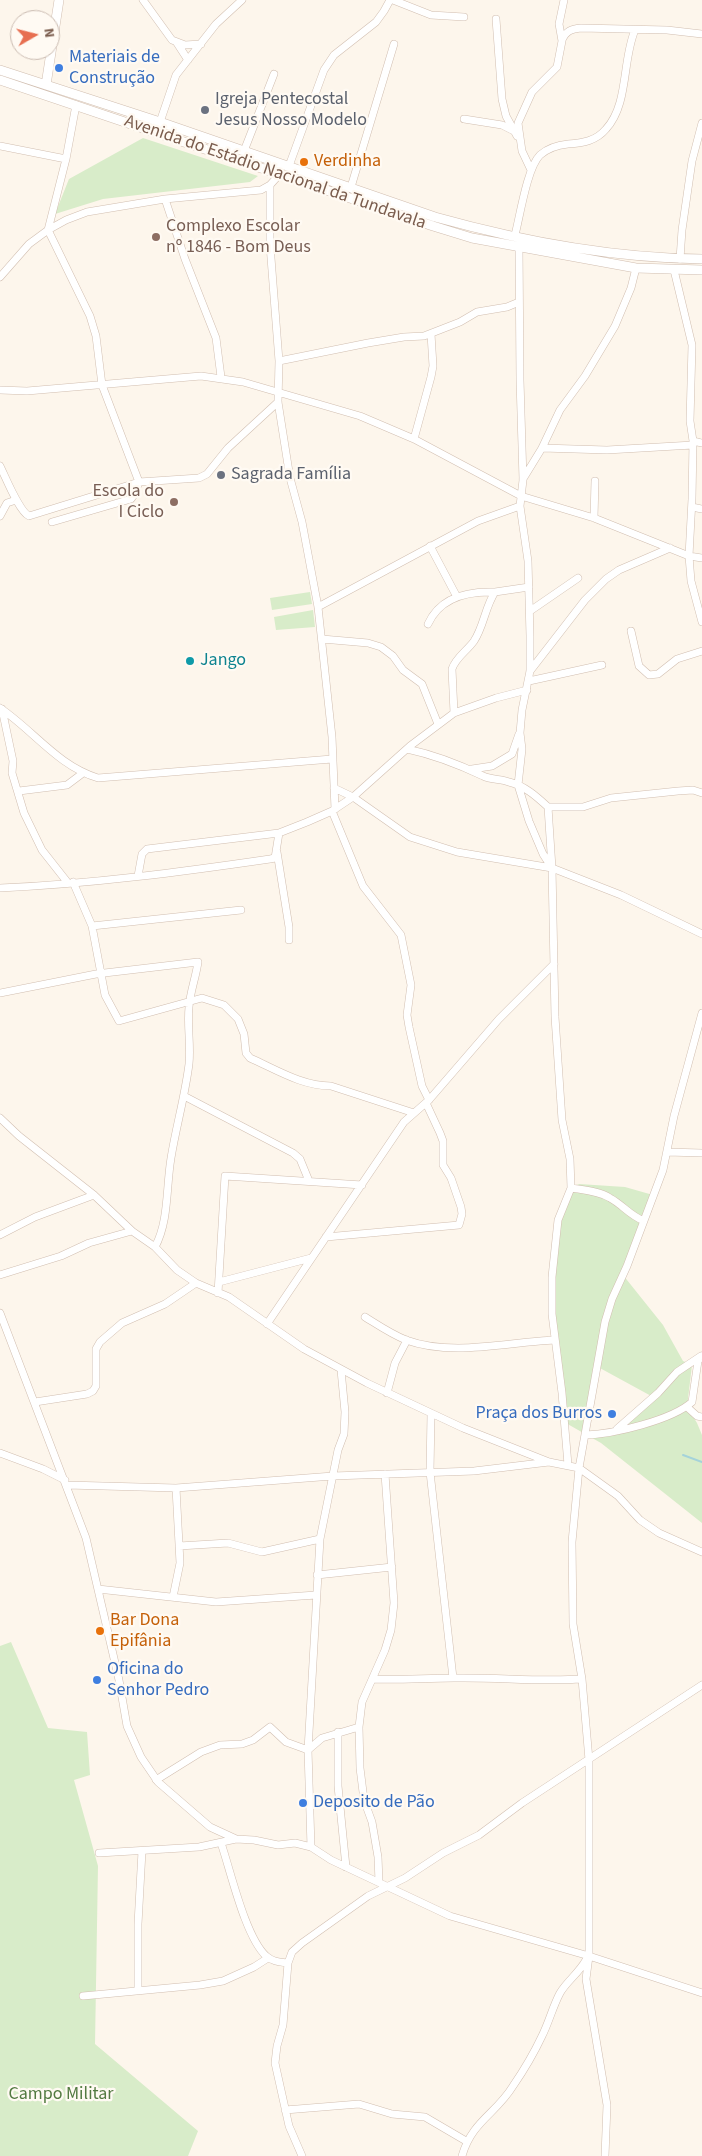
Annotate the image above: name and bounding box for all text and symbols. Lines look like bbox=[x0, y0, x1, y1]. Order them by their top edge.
north arrow bbox=[10, 10, 60, 60]
text: N bbox=[38, 27, 59, 39]
place label: Materiais de Construção bbox=[69, 47, 160, 90]
marker: Materiais de Construção bbox=[53, 62, 65, 74]
place label: Igreja Pentecostal Jesus Nosso Modelo bbox=[215, 89, 367, 132]
marker: Igreja Pentecostal Jesus Nosso Modelo bbox=[199, 104, 211, 116]
street label: Avenida do Estádio Nacional da Tundavala bbox=[121, 111, 429, 235]
place label: Verdinha bbox=[314, 151, 381, 173]
marker: Verdinha bbox=[298, 156, 310, 168]
place label: Complexo Escolar nº 1846 - Bom Deus bbox=[166, 216, 311, 258]
marker: Complexo Escolar nº 1846 - Bom Deus bbox=[150, 231, 162, 243]
place label: Sagrada Família bbox=[231, 464, 351, 486]
marker: Sagrada Família bbox=[215, 469, 227, 481]
place label: Escola do I Ciclo bbox=[92, 481, 164, 524]
marker: Escola do I Ciclo bbox=[168, 496, 180, 508]
place label: Jango bbox=[200, 650, 246, 672]
marker: Jango bbox=[184, 655, 196, 667]
place label: Praça dos Burros bbox=[475, 1403, 602, 1425]
marker: Praça dos Burros bbox=[606, 1408, 618, 1420]
place label: Bar Dona Epifânia bbox=[110, 1610, 179, 1652]
marker: Bar Dona Epifânia bbox=[94, 1625, 106, 1637]
place label: Oficina do Senhor Pedro bbox=[107, 1659, 209, 1702]
marker: Oficina do Senhor Pedro bbox=[91, 1674, 103, 1686]
place label: Deposito de Pão bbox=[313, 1792, 435, 1814]
marker: Deposito de Pão bbox=[297, 1797, 309, 1809]
park label: Campo Militar bbox=[8, 2084, 114, 2106]

